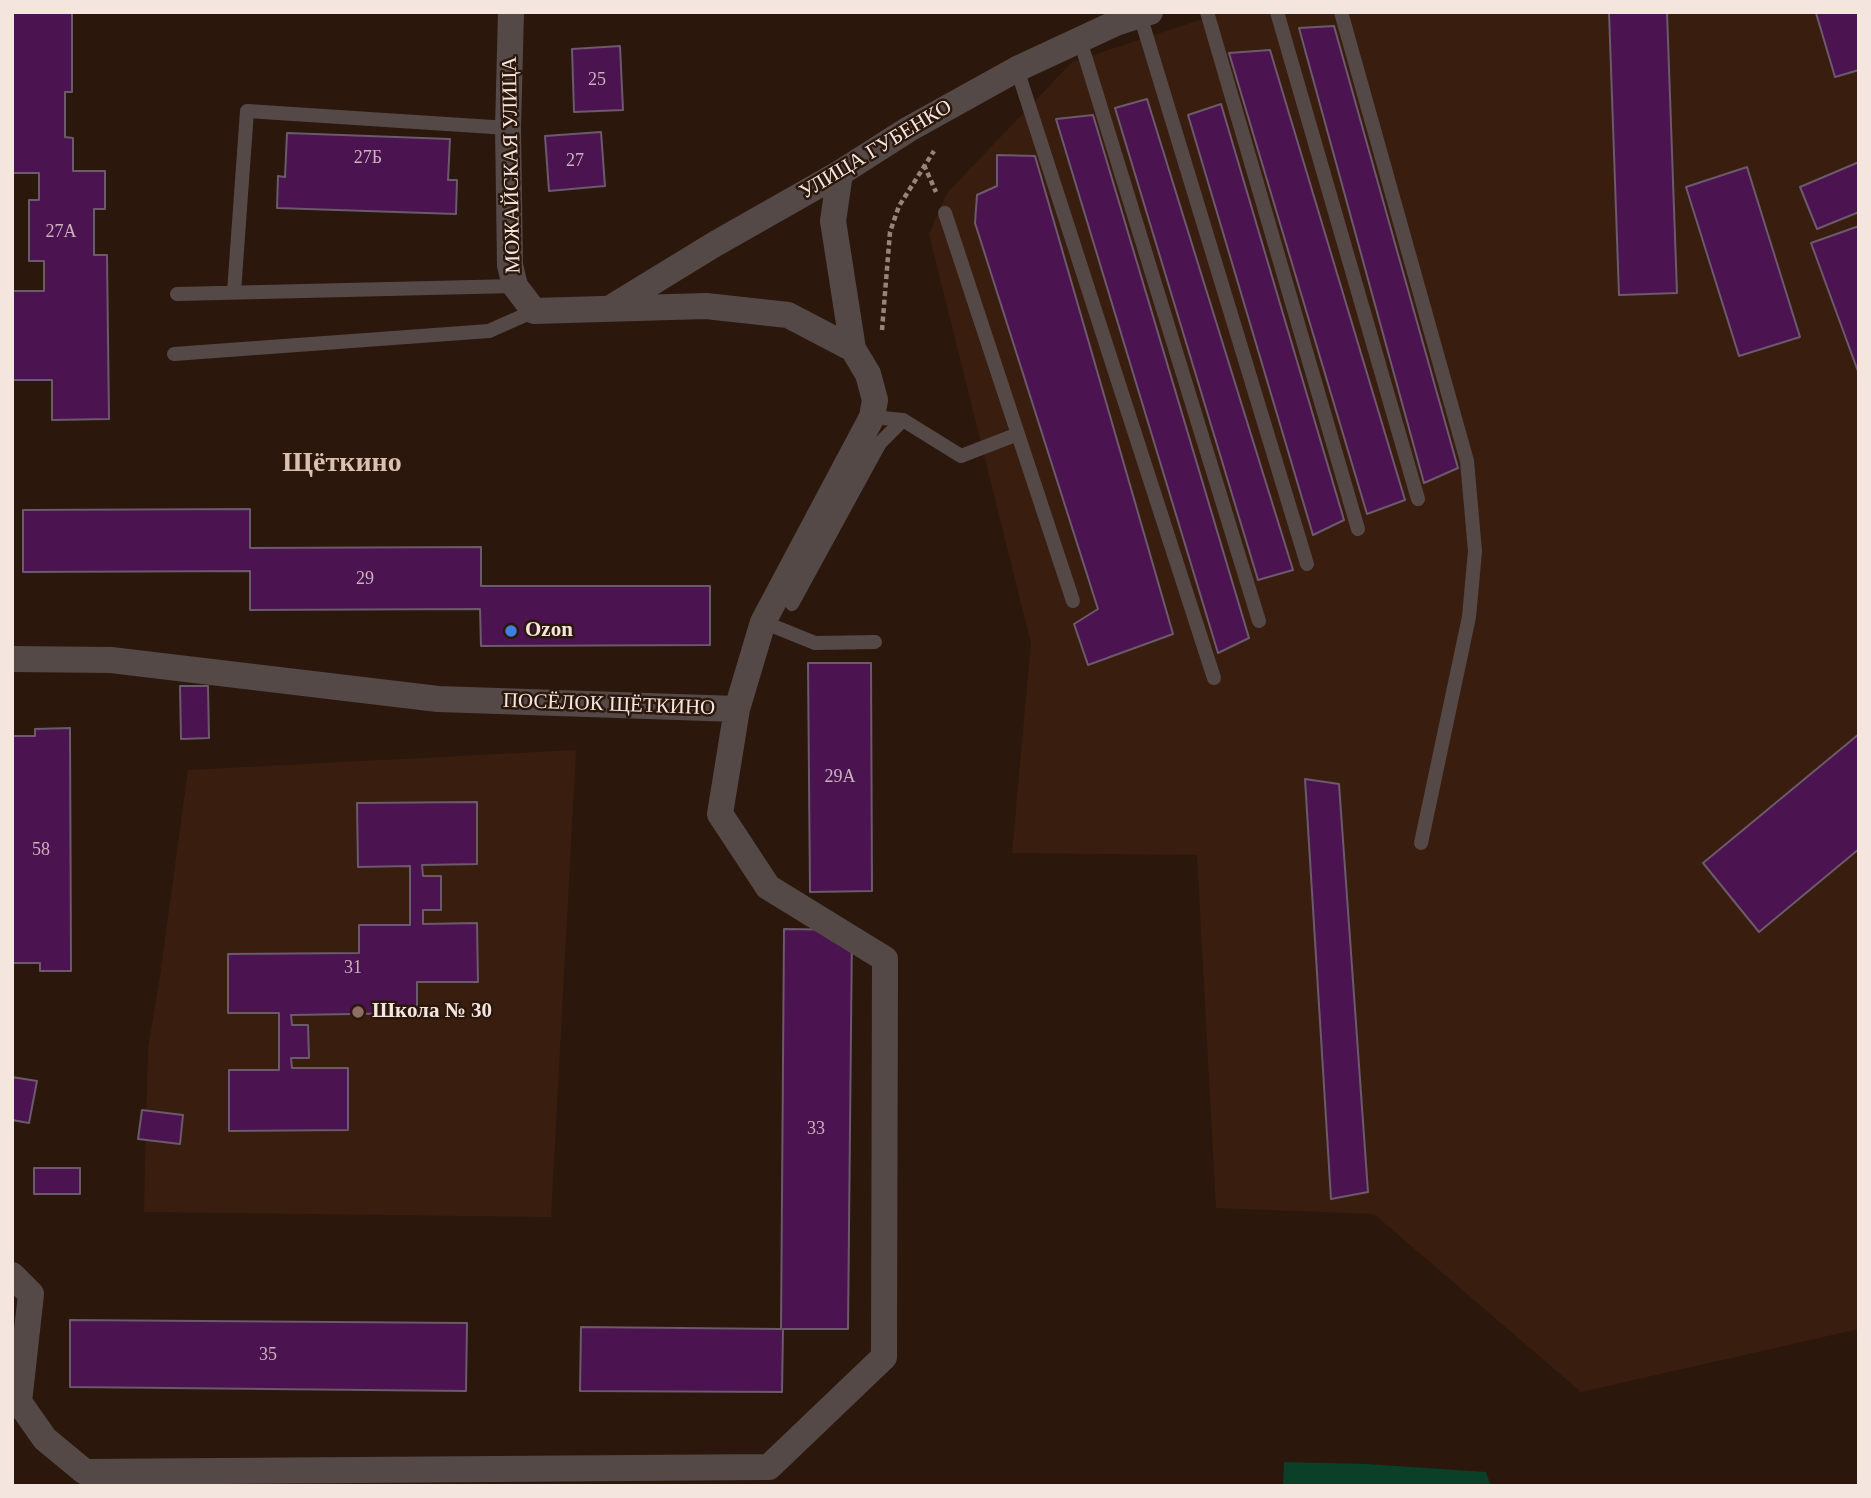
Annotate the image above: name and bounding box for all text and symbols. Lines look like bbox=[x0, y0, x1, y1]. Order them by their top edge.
street label: МОЖАЙСКАЯ УЛИЦА bbox=[498, 56, 526, 274]
house number: 25 bbox=[588, 69, 606, 91]
street label: УЛИЦА ГУБЕНКО bbox=[795, 95, 957, 205]
house number: 27Б bbox=[354, 147, 382, 169]
house number: 27 bbox=[566, 150, 584, 172]
house number: 27А bbox=[46, 221, 76, 243]
district label: Щёткино bbox=[282, 447, 402, 481]
house number: 29 bbox=[356, 568, 374, 590]
place label: Ozon bbox=[525, 618, 573, 644]
marker: Ozon bbox=[503, 623, 519, 639]
street label: ПОСЁЛОК ЩЁТКИНО bbox=[502, 689, 716, 721]
house number: 29А bbox=[825, 766, 855, 788]
house number: 58 bbox=[32, 839, 50, 861]
house number: 31 bbox=[344, 957, 362, 979]
place label: Школа № 30 bbox=[372, 999, 492, 1025]
marker: Школа № 30 bbox=[350, 1004, 366, 1020]
house number: 33 bbox=[807, 1118, 825, 1140]
house number: 35 bbox=[259, 1344, 277, 1366]

